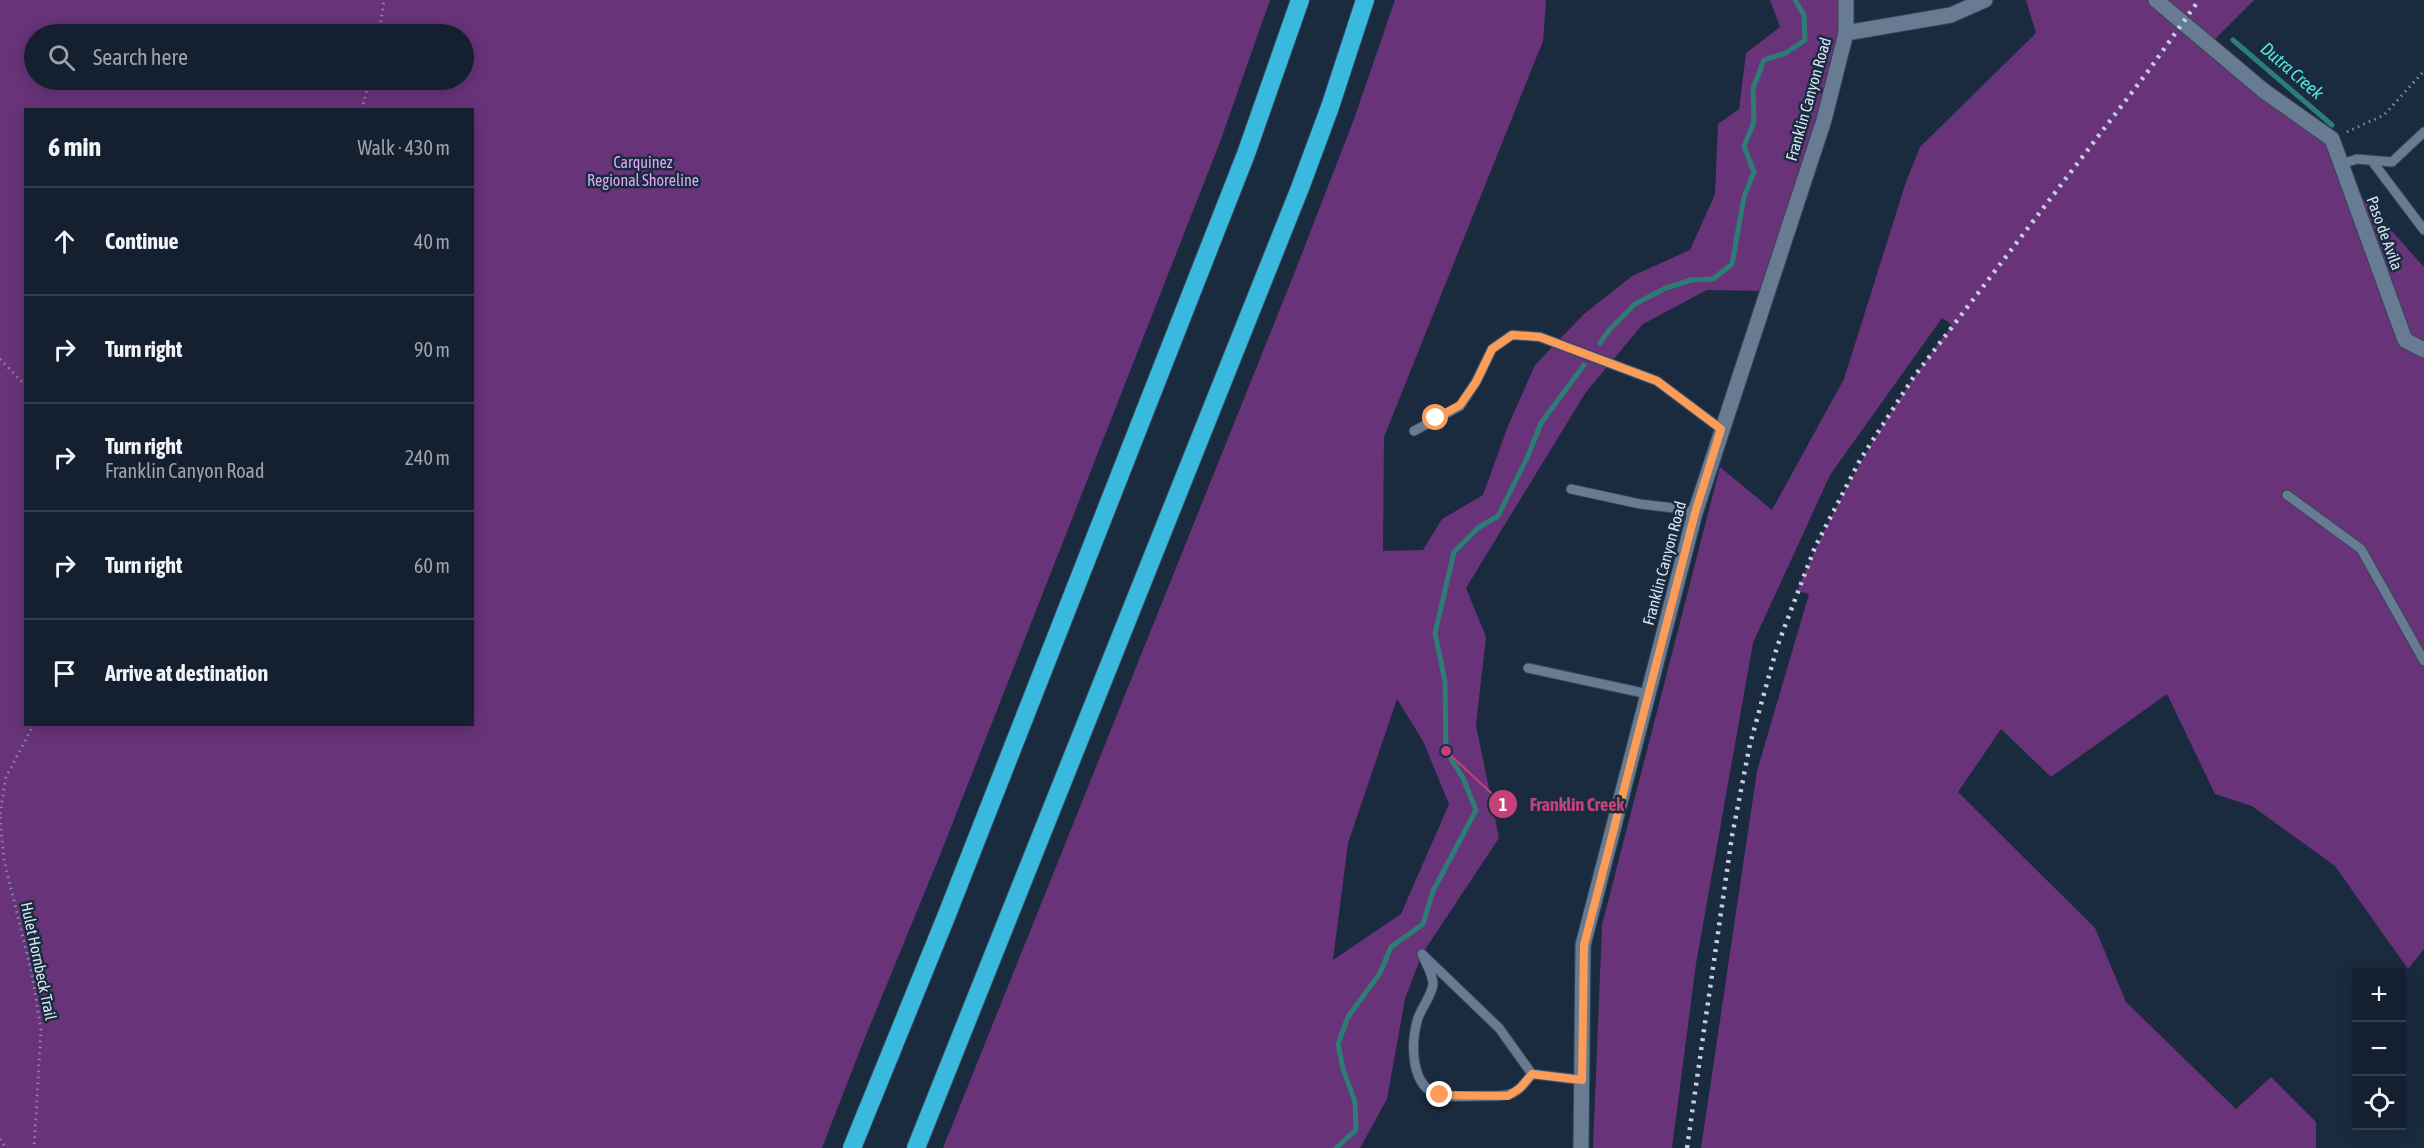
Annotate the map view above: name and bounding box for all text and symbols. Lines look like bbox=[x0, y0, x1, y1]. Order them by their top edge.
search box bbox=[24, 24, 474, 90]
street label: Franklin Canyon Road bbox=[1782, 35, 1835, 163]
water label: Dutra Creek bbox=[2257, 38, 2329, 104]
icon: search bbox=[45, 41, 78, 74]
text: Search here bbox=[93, 44, 188, 70]
text: 6 min bbox=[48, 132, 101, 162]
text: Walk · 430 m bbox=[358, 136, 450, 159]
park label: Carquinez Regional Shoreline bbox=[587, 153, 699, 190]
street label: Paso de Avila bbox=[2363, 194, 2407, 272]
icon: ahead bbox=[48, 225, 81, 258]
text: Continue bbox=[105, 228, 179, 254]
text: 40 m bbox=[414, 230, 450, 253]
icon: right bbox=[48, 333, 81, 366]
text: Turn right bbox=[105, 336, 182, 362]
text: 90 m bbox=[414, 338, 450, 361]
route start bbox=[1422, 404, 1448, 430]
text: Turn right bbox=[105, 433, 182, 459]
icon: right bbox=[48, 441, 81, 474]
text: 240 m bbox=[405, 446, 450, 469]
text: Franklin Canyon Road bbox=[105, 459, 264, 482]
street label: Franklin Canyon Road bbox=[1639, 499, 1690, 627]
icon: right bbox=[48, 549, 81, 582]
text: Turn right bbox=[105, 552, 182, 578]
text: 60 m bbox=[414, 554, 450, 577]
icon: arrive bbox=[48, 657, 81, 690]
text: Arrive at destination bbox=[105, 660, 268, 686]
callout: Franklin Creek bbox=[1488, 786, 1636, 822]
text: 1 bbox=[1499, 794, 1507, 815]
text: Franklin Creek bbox=[1530, 794, 1625, 815]
street label: Hulet Hornbeck Trail bbox=[18, 900, 60, 1022]
map controls bbox=[2352, 968, 2406, 1130]
button: + bbox=[2352, 968, 2406, 1022]
button: − bbox=[2352, 1022, 2406, 1076]
button: locate bbox=[2352, 1076, 2406, 1130]
route end bbox=[1426, 1081, 1452, 1107]

